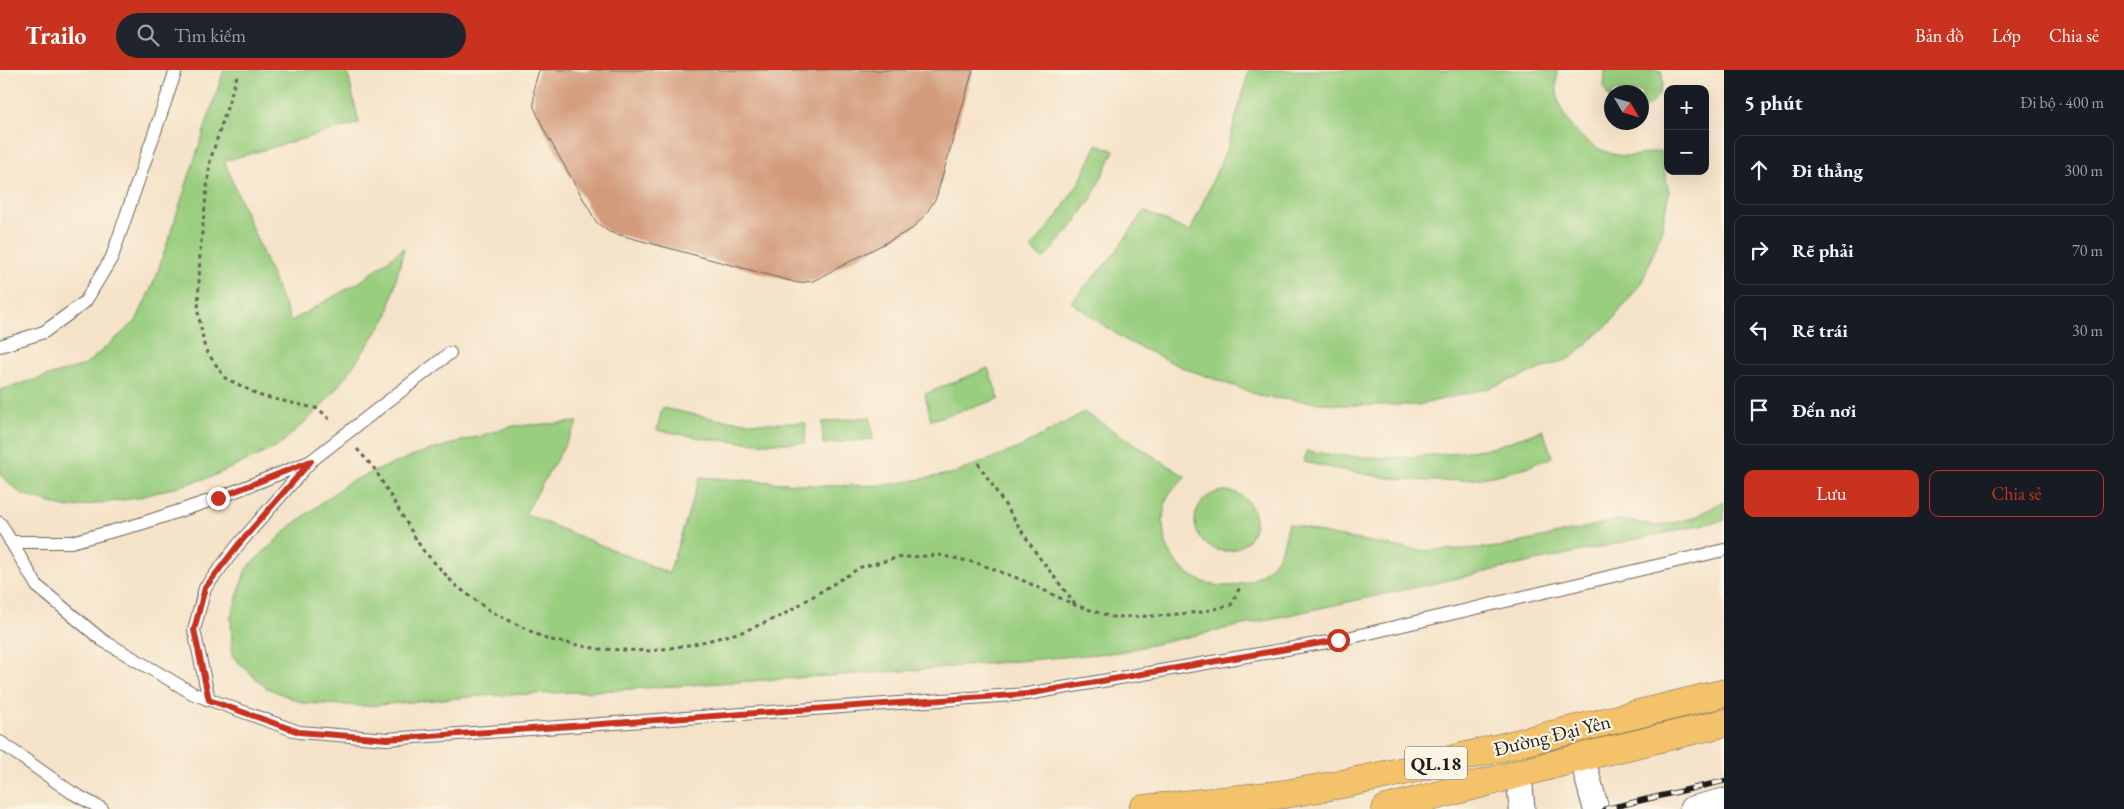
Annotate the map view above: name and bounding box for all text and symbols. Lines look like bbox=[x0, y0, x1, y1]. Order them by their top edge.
search box bbox=[116, 13, 466, 58]
text: Trailo bbox=[25, 20, 86, 51]
icon: search bbox=[134, 21, 162, 49]
text: Tìm kiếm bbox=[174, 23, 246, 48]
text: Bản đồ bbox=[1915, 24, 1964, 47]
text: Lớp bbox=[1992, 24, 2021, 47]
text: Chia sẻ bbox=[2049, 24, 2099, 47]
north arrow bbox=[1604, 85, 1649, 130]
map controls bbox=[1664, 85, 1709, 175]
button: + bbox=[1664, 85, 1709, 130]
text: 5 phút bbox=[1744, 89, 1803, 116]
text: Đi bộ · 400 m bbox=[2020, 92, 2104, 113]
button: − bbox=[1664, 130, 1709, 175]
icon: ahead bbox=[1745, 156, 1773, 184]
text: Đi thẳng bbox=[1792, 158, 1863, 183]
text: 300 m bbox=[2064, 160, 2103, 181]
icon: right bbox=[1745, 236, 1773, 264]
text: Rẽ phải bbox=[1792, 238, 1854, 263]
text: 70 m bbox=[2072, 240, 2103, 261]
icon: left bbox=[1745, 316, 1773, 344]
text: Rẽ trái bbox=[1792, 318, 1848, 343]
text: 30 m bbox=[2072, 320, 2103, 341]
icon: arrive bbox=[1745, 396, 1773, 424]
text: Đến nơi bbox=[1792, 398, 1856, 423]
button: Lưu bbox=[1744, 470, 1919, 517]
button: Chia sẻ bbox=[1929, 470, 2104, 517]
route end bbox=[207, 487, 230, 510]
route start bbox=[1327, 629, 1350, 652]
street label: Đường Đại Yên bbox=[1491, 708, 1614, 762]
road number: QL.18 bbox=[1405, 746, 1467, 780]

